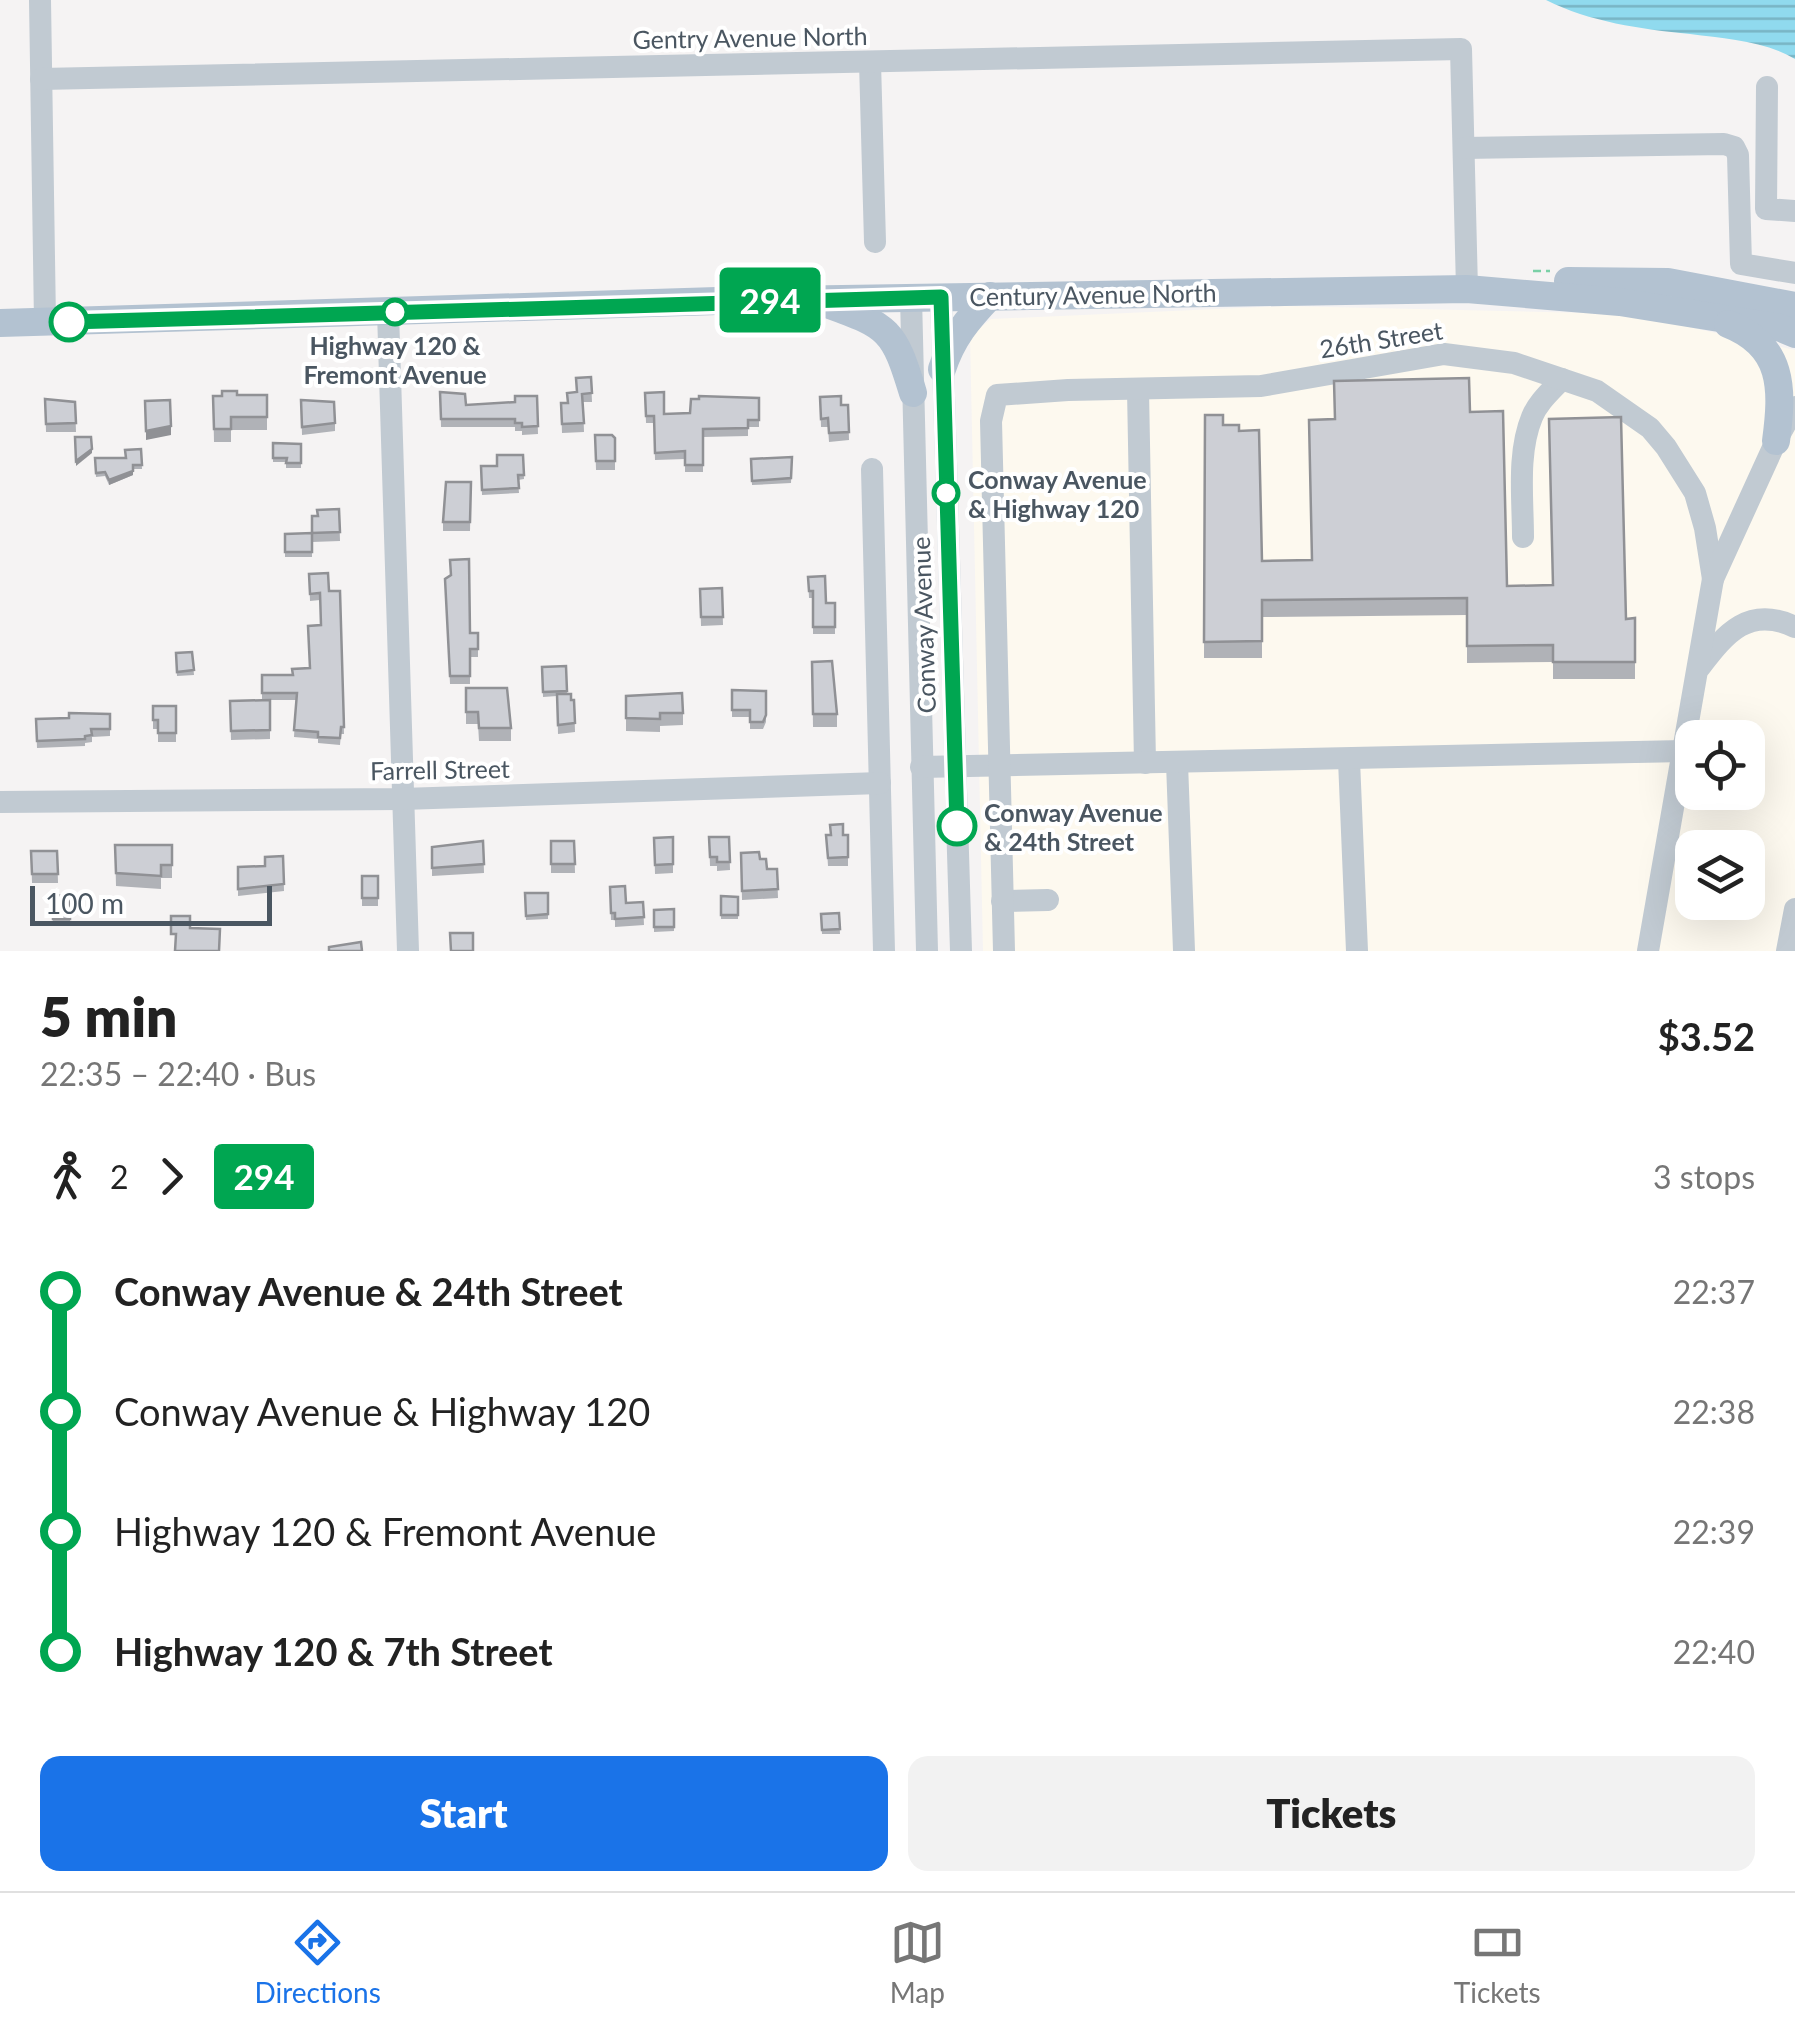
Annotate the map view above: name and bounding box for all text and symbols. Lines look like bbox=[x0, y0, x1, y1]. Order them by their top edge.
street label: Gentry Avenue North bbox=[632, 20, 868, 54]
line badge: 294 bbox=[712, 268, 828, 332]
street label: Century Avenue North bbox=[969, 277, 1217, 311]
text: 294 bbox=[740, 279, 800, 321]
marker: Highway 120 & Fremont Avenue bbox=[382, 299, 408, 325]
unlabelled marker bbox=[50, 303, 88, 341]
street label: 26th Street bbox=[1317, 314, 1445, 364]
place label: Highway 120 & Fremont Avenue bbox=[303, 330, 487, 389]
place label: Conway Avenue & Highway 120 bbox=[968, 464, 1147, 523]
marker: Conway Avenue & Highway 120 bbox=[933, 480, 959, 506]
street label: Conway Avenue bbox=[905, 536, 941, 714]
map controls bbox=[1675, 720, 1765, 920]
button: locate bbox=[1675, 720, 1765, 810]
street label: Farrell Street bbox=[370, 753, 510, 785]
place label: Conway Avenue & 24th Street bbox=[984, 797, 1163, 856]
marker: Conway Avenue & 24th Street bbox=[938, 807, 976, 845]
button: layers bbox=[1675, 830, 1765, 920]
scale bar bbox=[30, 881, 272, 926]
text: 100 m bbox=[45, 886, 124, 920]
text: 5 min bbox=[40, 983, 177, 1049]
text: $3.52 bbox=[1658, 1013, 1755, 1059]
text: 22:35 – 22:40 · Bus bbox=[40, 1054, 316, 1093]
icon: walk bbox=[40, 1149, 95, 1204]
icon: forward bbox=[144, 1149, 199, 1204]
text: 294 bbox=[234, 1155, 294, 1197]
text: 2 bbox=[110, 1157, 129, 1196]
text: 3 stops bbox=[1653, 1157, 1755, 1196]
text: Conway Avenue & 24th Street bbox=[114, 1268, 623, 1314]
text: 22:37 bbox=[1673, 1272, 1755, 1311]
text: Conway Avenue & Highway 120 bbox=[114, 1388, 650, 1434]
text: 22:38 bbox=[1673, 1392, 1755, 1431]
text: Highway 120 & Fremont Avenue bbox=[114, 1508, 656, 1554]
text: 22:39 bbox=[1673, 1512, 1755, 1551]
text: Highway 120 & 7th Street bbox=[114, 1628, 553, 1674]
text: 22:40 bbox=[1673, 1632, 1755, 1671]
button: Start bbox=[40, 1756, 888, 1871]
button: Tickets bbox=[908, 1756, 1755, 1871]
tab: Directions bbox=[254, 1915, 381, 2009]
tab: Map bbox=[890, 1915, 945, 2009]
tab: Tickets bbox=[1454, 1915, 1541, 2009]

